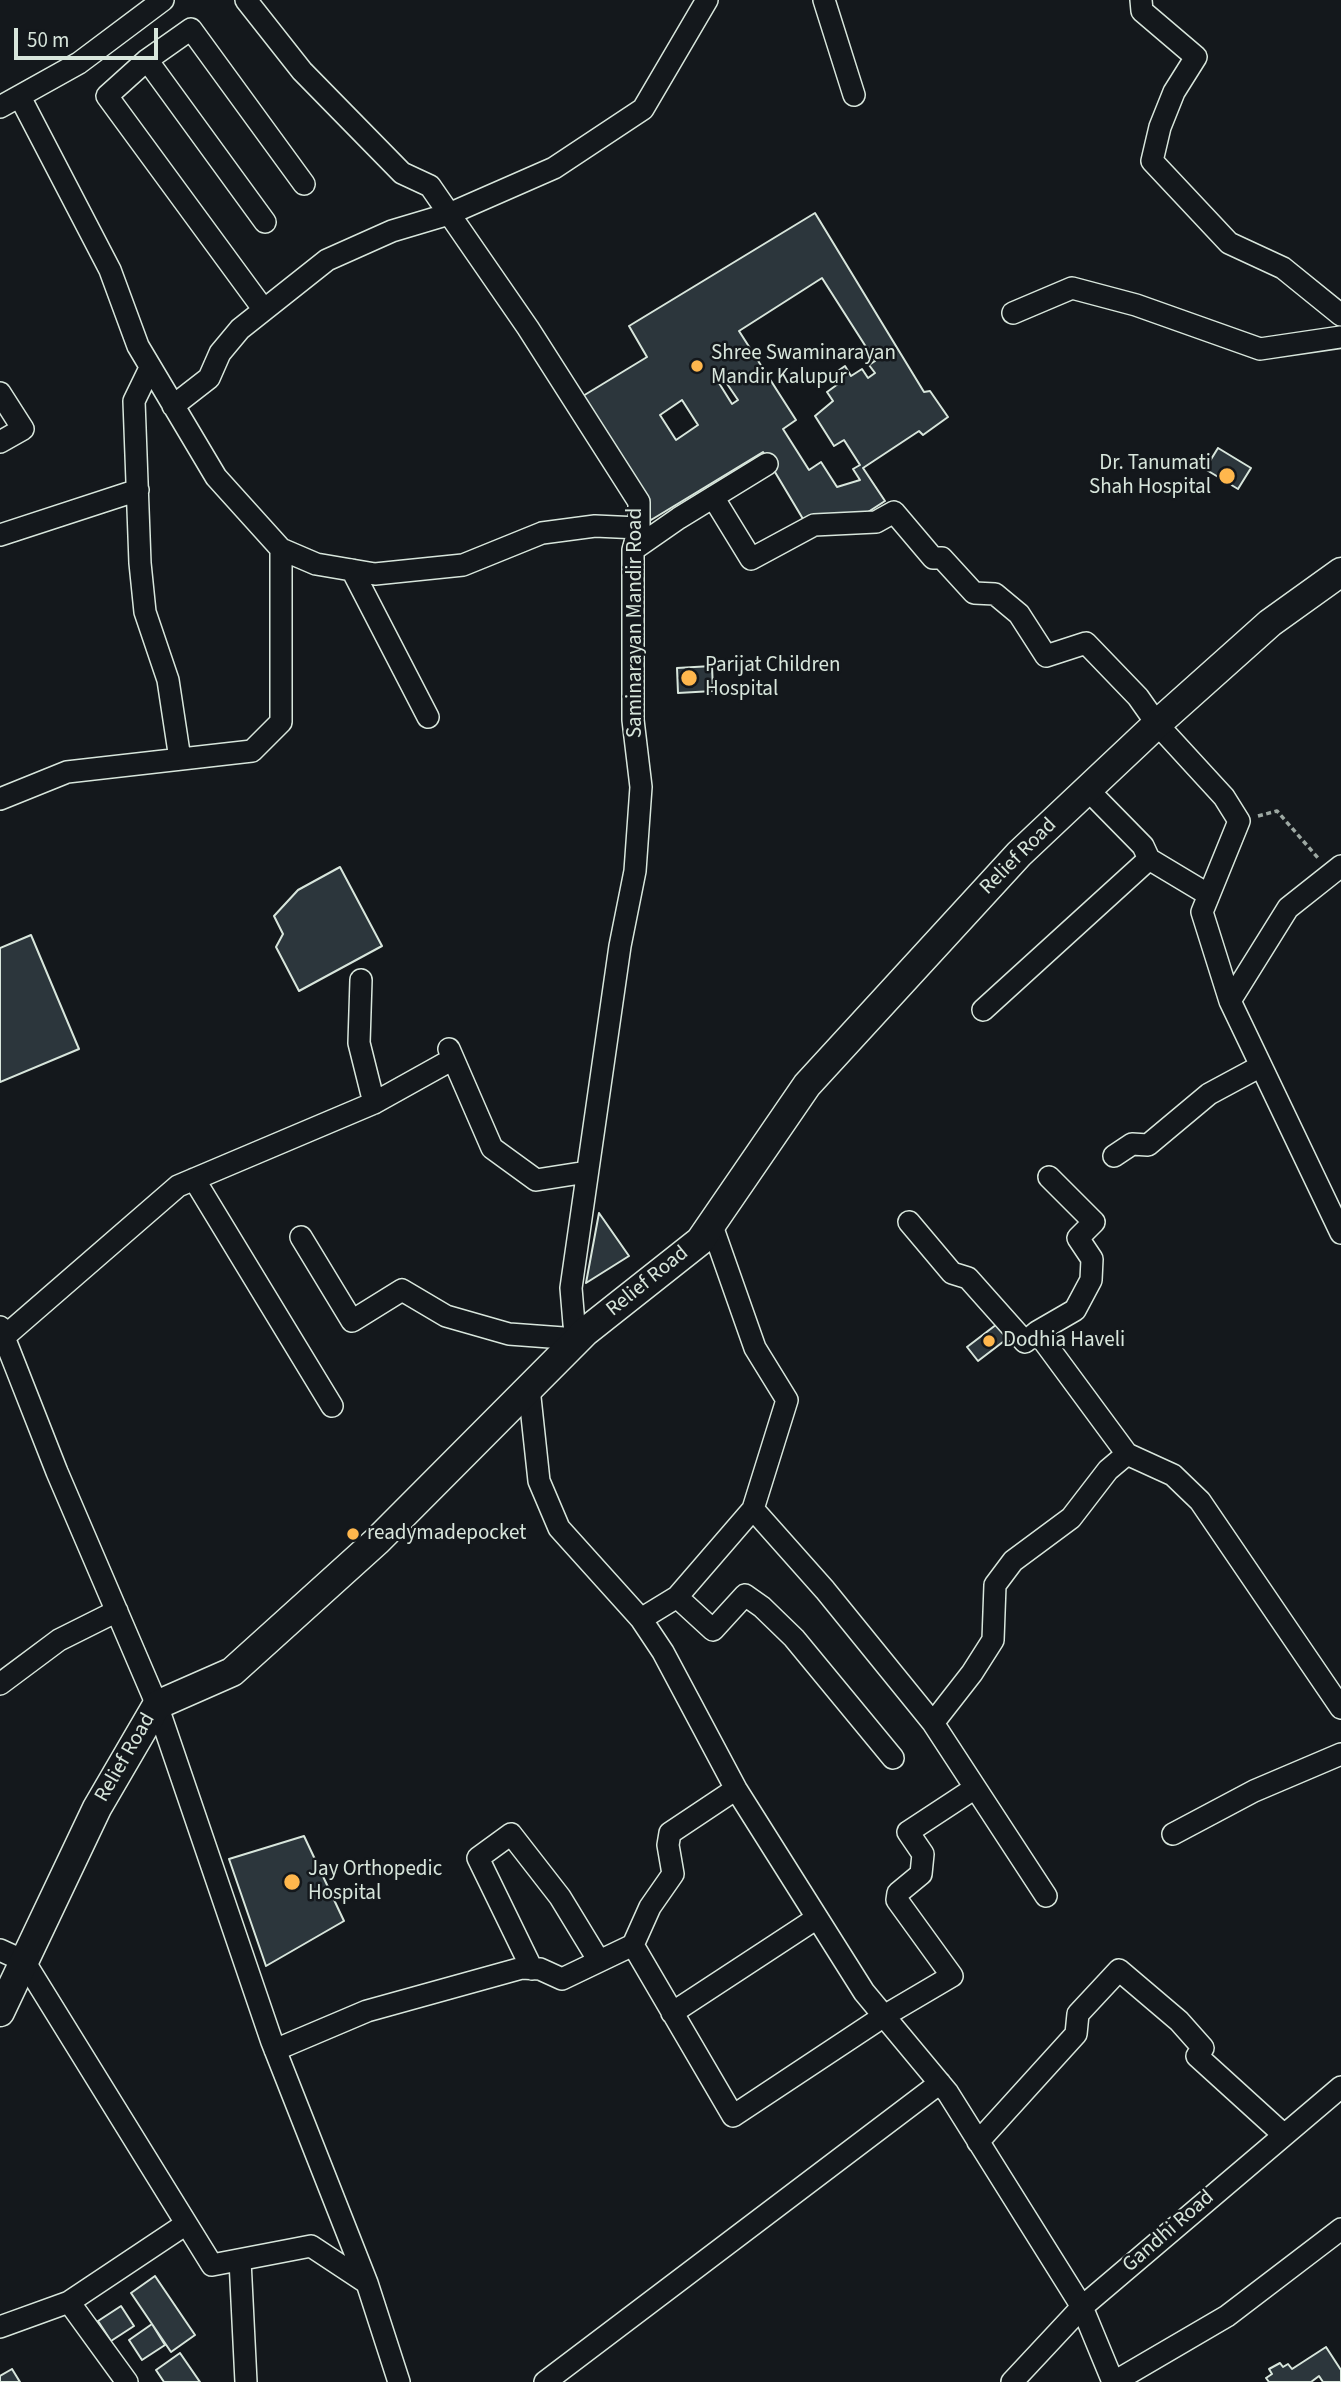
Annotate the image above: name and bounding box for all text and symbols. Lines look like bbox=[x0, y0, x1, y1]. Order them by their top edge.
scale bar bbox=[18, 14, 161, 58]
text: 50 m bbox=[27, 25, 69, 55]
place label: Shree Swaminarayan Mandir Kalupur bbox=[711, 341, 896, 391]
marker: Shree Swaminarayan Mandir Kalupur bbox=[689, 358, 705, 374]
place label: Dr. Tanumati Shah Hospital bbox=[1089, 451, 1211, 501]
marker: Dr. Tanumati Shah Hospital bbox=[1217, 466, 1237, 486]
street label: Saminarayan Mandir Road bbox=[623, 508, 649, 738]
place label: Parijat Children Hospital bbox=[705, 653, 840, 703]
marker: Parijat Children Hospital bbox=[679, 668, 699, 688]
street label: Relief Road bbox=[975, 813, 1063, 901]
street label: Relief Road bbox=[602, 1241, 694, 1323]
place label: Dodhia Haveli bbox=[1003, 1328, 1125, 1354]
marker: Dodhia Haveli bbox=[981, 1333, 997, 1349]
place label: readymadepocket bbox=[367, 1521, 526, 1547]
marker: readymadepocket bbox=[345, 1526, 361, 1542]
street label: Relief Road bbox=[90, 1709, 162, 1807]
place label: Jay Orthopedic Hospital bbox=[308, 1857, 442, 1907]
marker: Jay Orthopedic Hospital bbox=[282, 1872, 302, 1892]
street label: Gandhi Road bbox=[1118, 2186, 1220, 2278]

